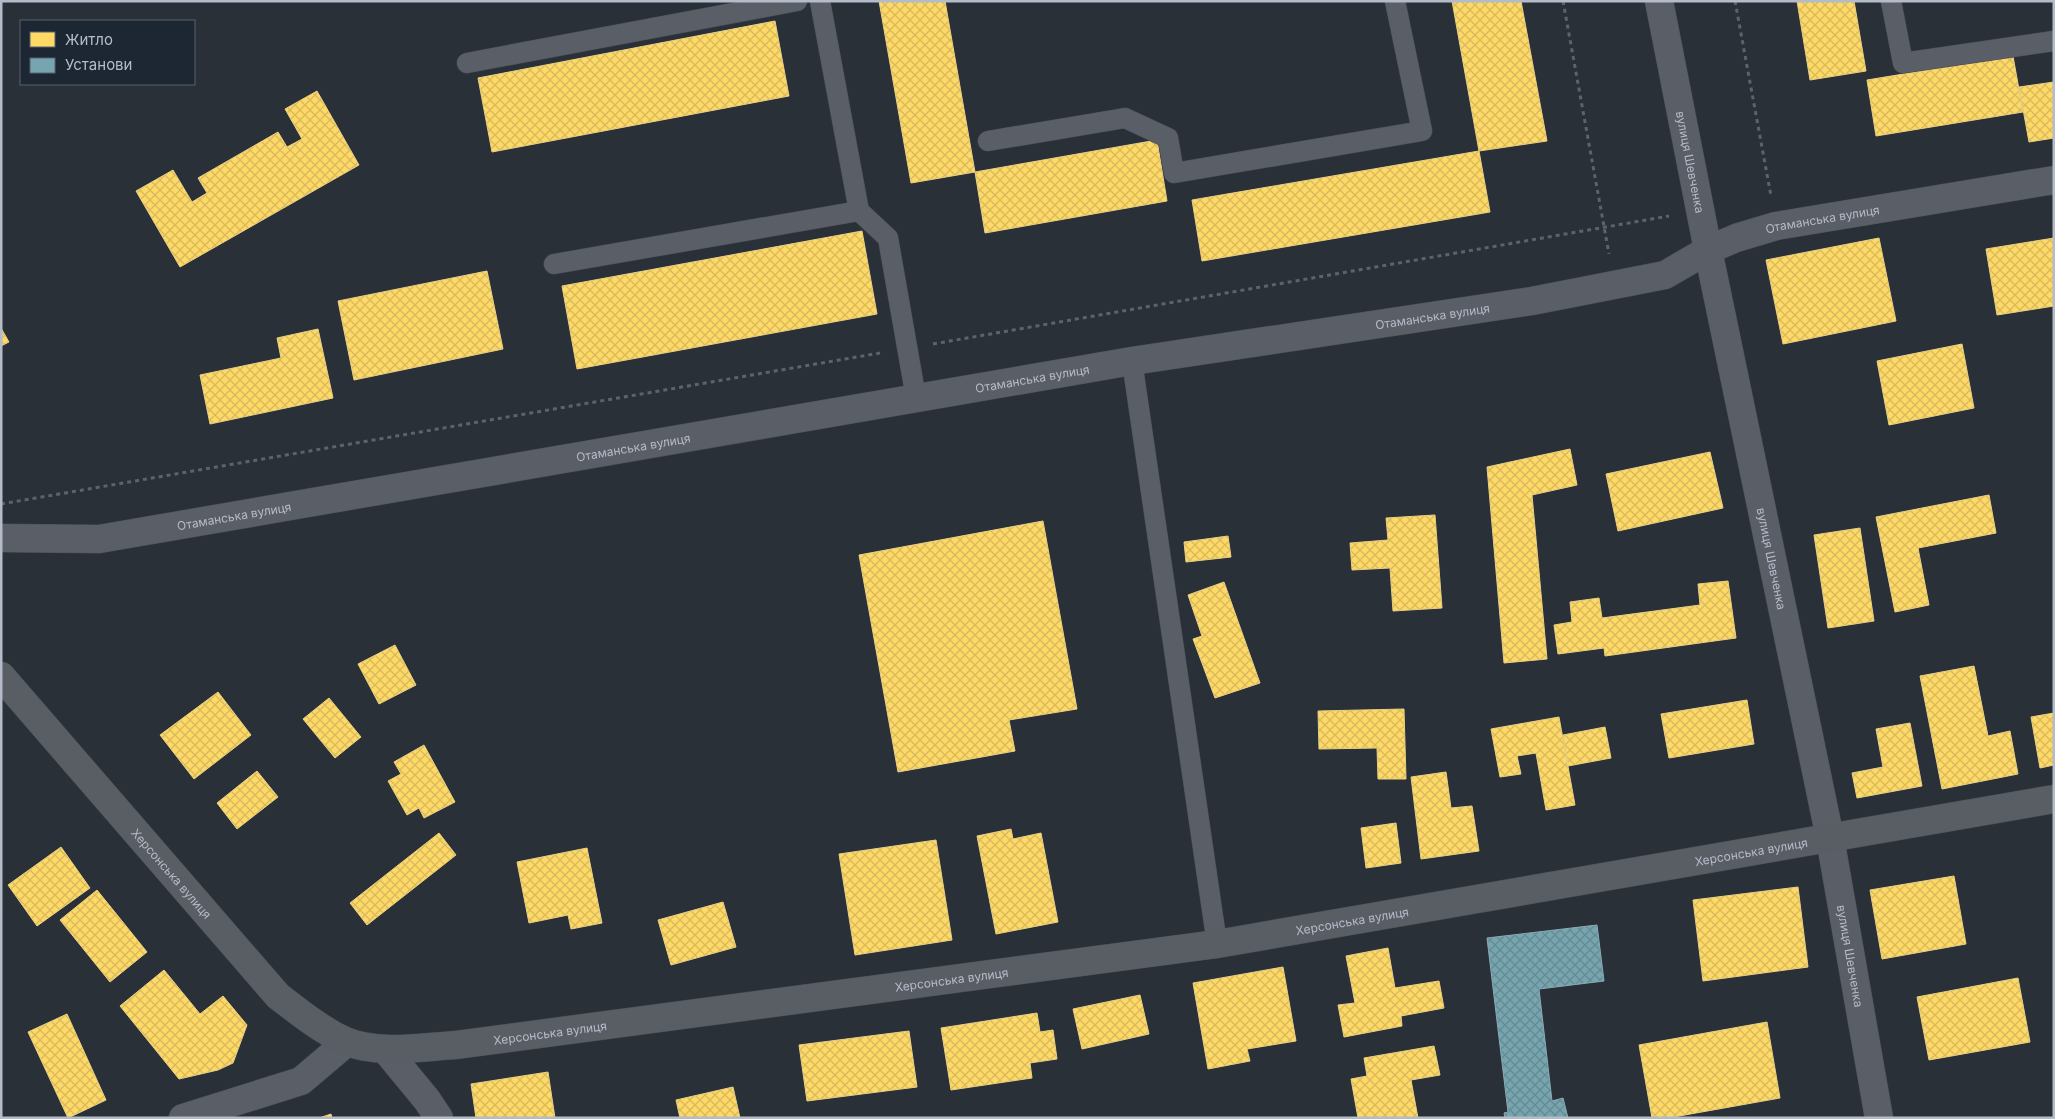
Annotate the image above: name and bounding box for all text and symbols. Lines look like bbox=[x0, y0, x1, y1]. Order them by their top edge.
legend bbox=[20, 20, 195, 85]
text: Житло bbox=[65, 30, 113, 49]
text: Установи bbox=[65, 55, 132, 74]
street label: вулиця Шевченка bbox=[1673, 110, 1708, 214]
street label: Отаманська вулиця bbox=[1763, 202, 1880, 236]
street label: Отаманська вулиця bbox=[1374, 300, 1491, 332]
street label: Отаманська вулиця bbox=[974, 361, 1091, 395]
street label: Отаманська вулиця bbox=[575, 430, 691, 464]
street label: Отаманська вулиця bbox=[176, 499, 292, 533]
street label: вулиця Шевченка bbox=[1754, 506, 1790, 611]
street label: Херсонська вулиця bbox=[129, 825, 215, 922]
street label: Херсонська вулиця bbox=[1694, 834, 1809, 869]
street label: Херсонська вулиця bbox=[1294, 903, 1410, 938]
street label: вулиця Шевченка bbox=[1834, 903, 1867, 1008]
street label: Херсонська вулиця bbox=[894, 964, 1009, 994]
street label: Херсонська вулиця bbox=[492, 1018, 608, 1047]

